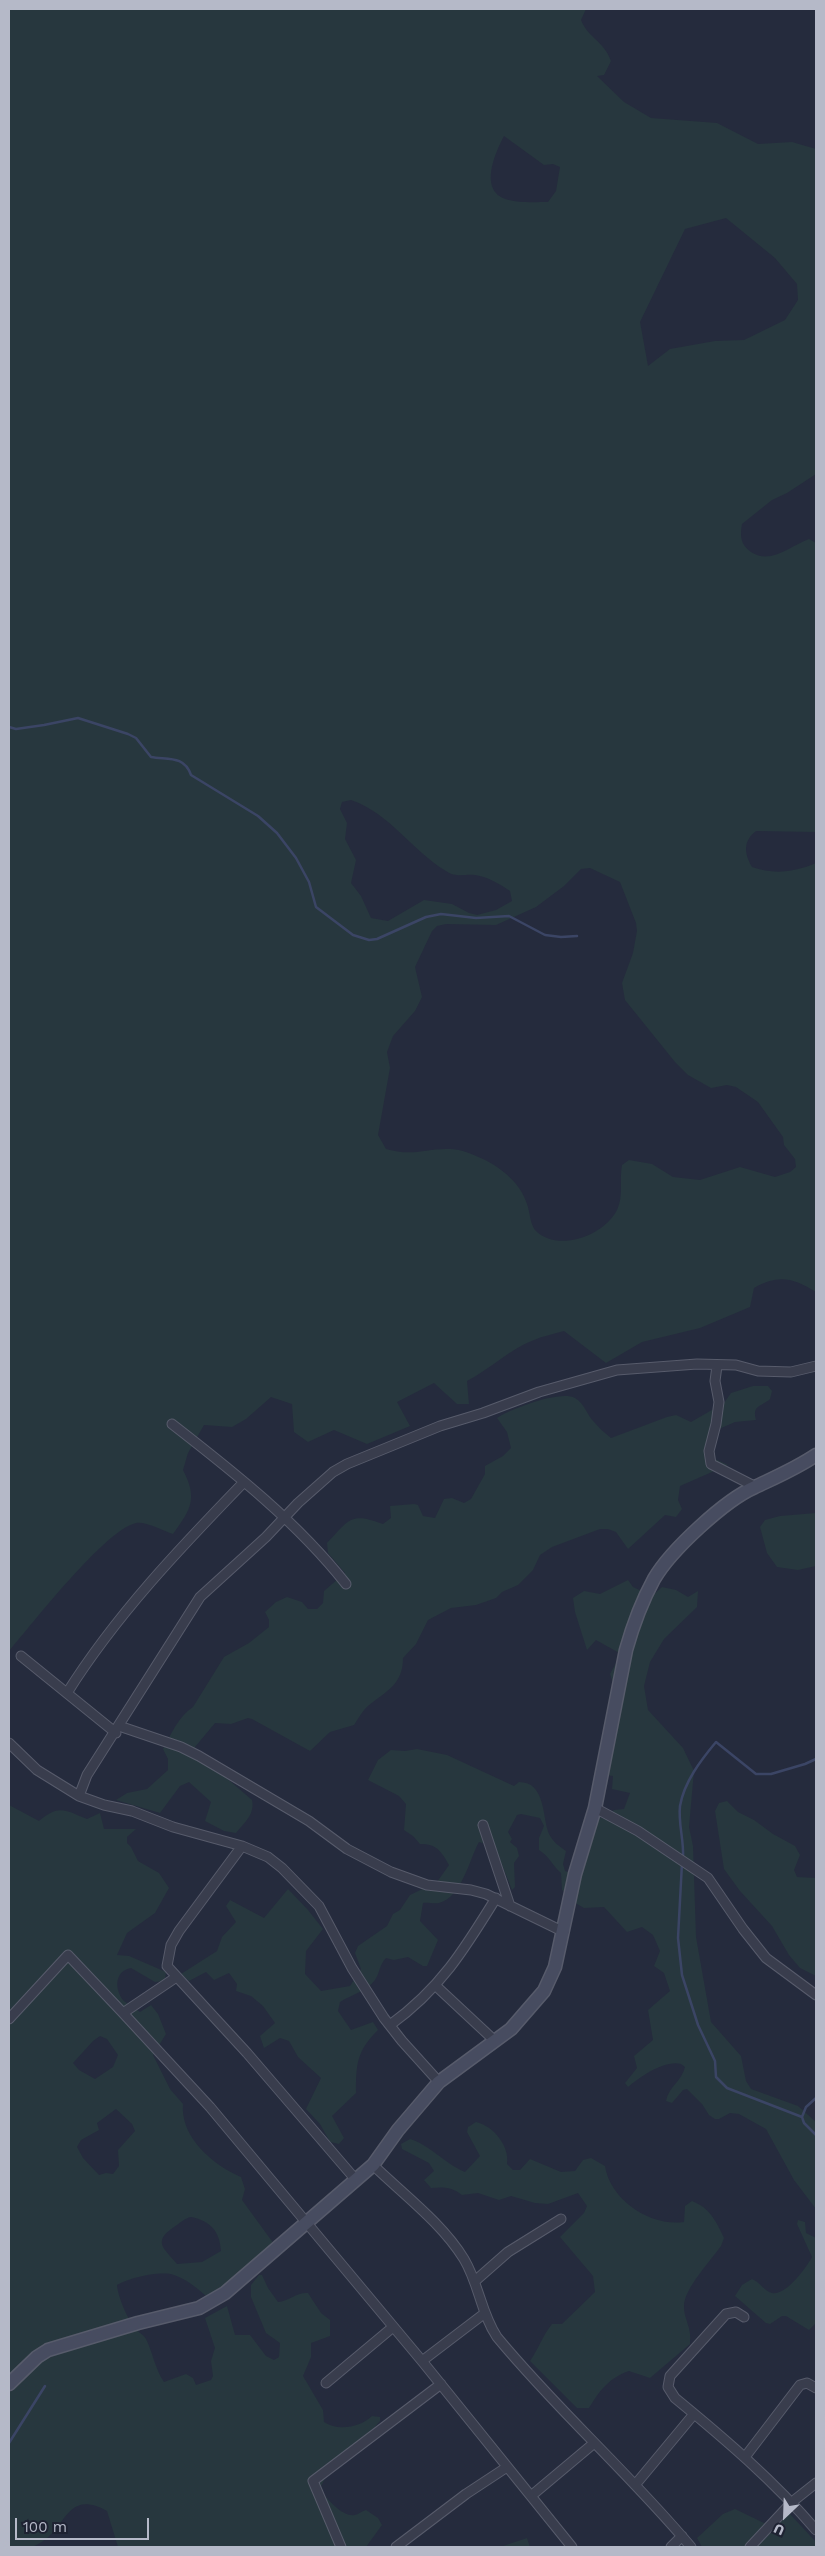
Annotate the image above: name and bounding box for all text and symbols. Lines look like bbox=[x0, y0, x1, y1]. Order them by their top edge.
north arrow bbox=[760, 2491, 810, 2541]
scale bar bbox=[18, 2508, 151, 2540]
text: 100 m bbox=[23, 2518, 67, 2536]
text: U bbox=[771, 2520, 787, 2539]

